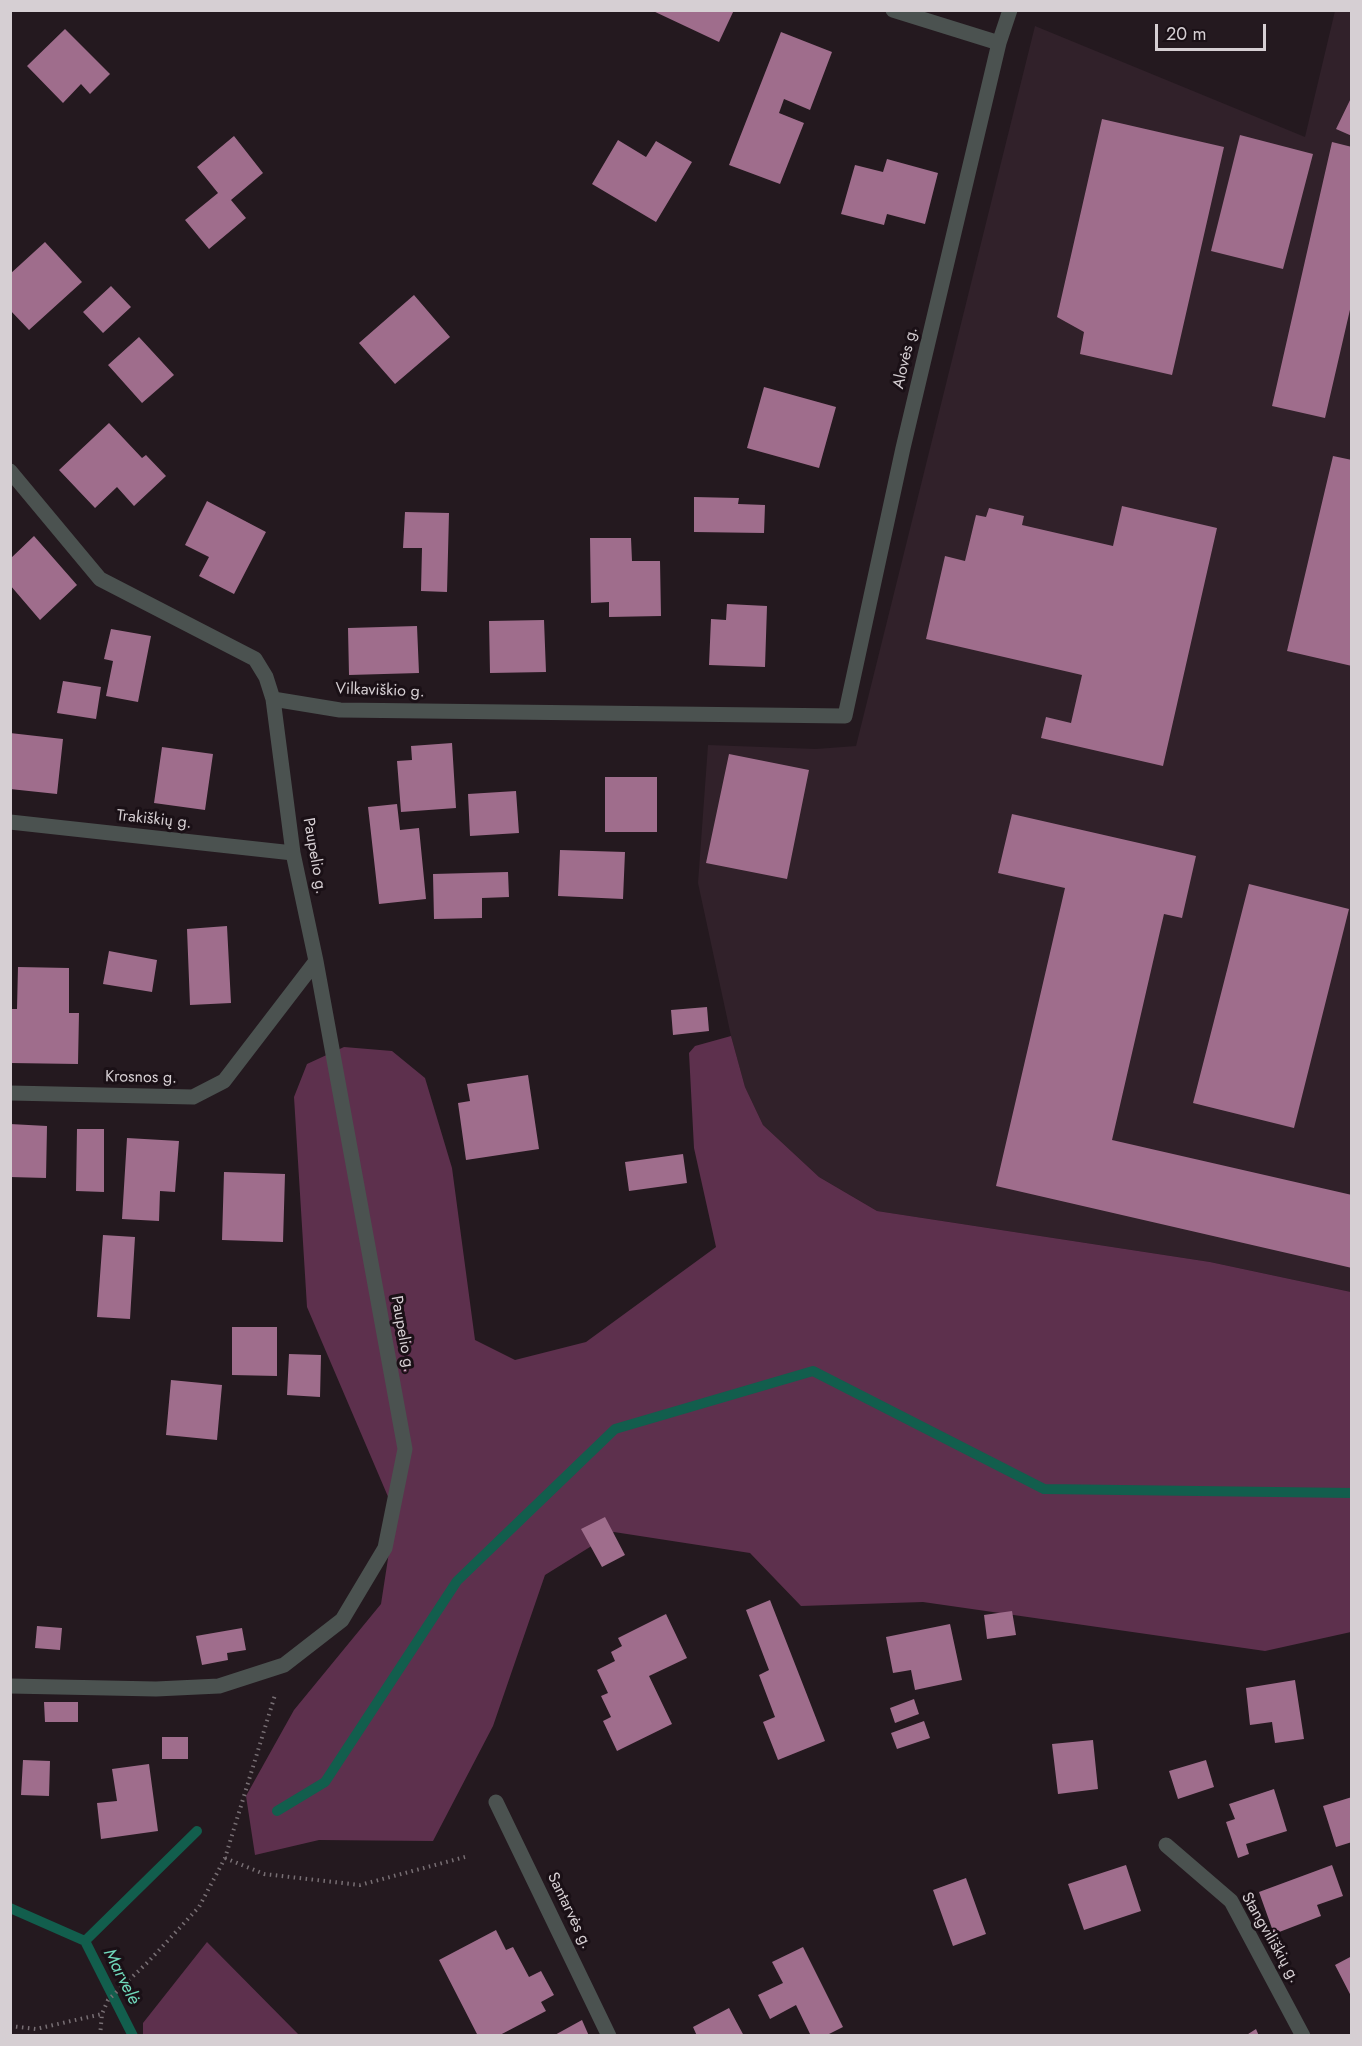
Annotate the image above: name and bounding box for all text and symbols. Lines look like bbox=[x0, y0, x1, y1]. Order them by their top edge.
scale bar bbox=[1158, 12, 1269, 50]
text: 20 m bbox=[1166, 21, 1206, 47]
street label: Alovės g. bbox=[890, 325, 922, 391]
street label: Vilkaviškio g. bbox=[335, 680, 425, 702]
street label: Trakiškių g. bbox=[116, 807, 192, 833]
street label: Paupelio g. bbox=[298, 816, 330, 896]
street label: Krosnos g. bbox=[105, 1068, 177, 1088]
street label: Paupelio g. bbox=[386, 1294, 418, 1374]
street label: Santarvės g. bbox=[542, 1870, 596, 1952]
street label: Stangviliškių g. bbox=[1236, 1889, 1304, 1987]
water label: Marvelė bbox=[98, 1945, 144, 2009]

